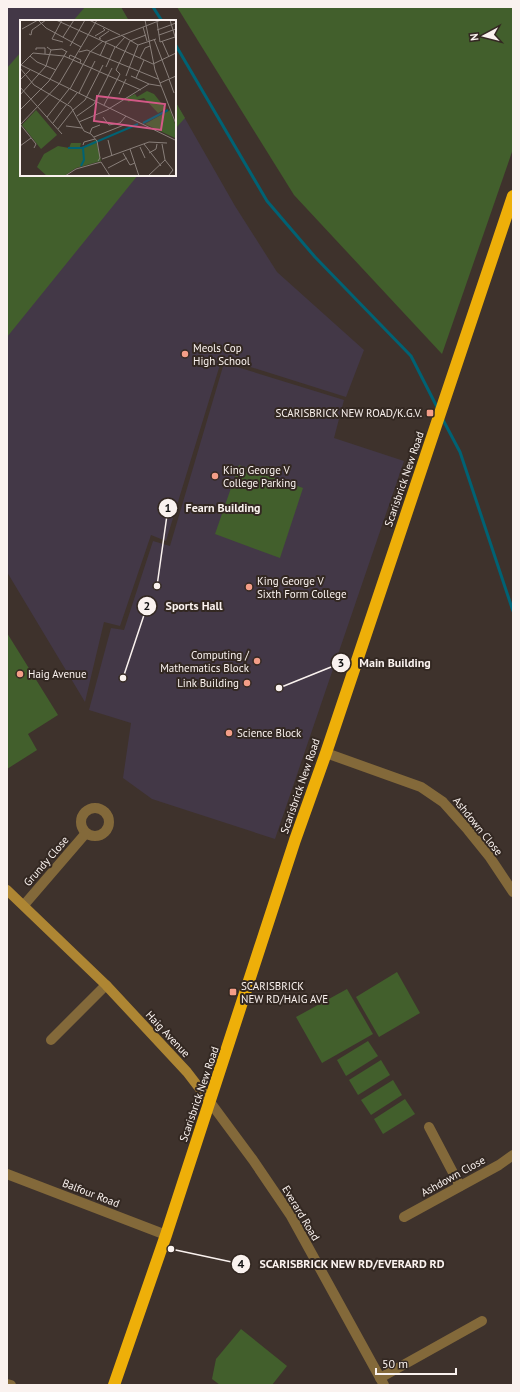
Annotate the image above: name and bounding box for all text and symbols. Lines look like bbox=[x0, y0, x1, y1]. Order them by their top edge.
north arrow bbox=[464, 16, 504, 56]
inset map bbox=[20, 20, 176, 176]
text: N bbox=[467, 33, 481, 42]
place label: Meols Cop High School bbox=[193, 341, 251, 368]
marker: Meols Cop High School bbox=[180, 349, 190, 359]
place label: SCARISBRICK NEW ROAD/K.G.V. bbox=[275, 406, 422, 420]
marker: SCARISBRICK NEW ROAD/K.G.V. bbox=[425, 408, 435, 418]
street label: Scarisbrick New Road bbox=[381, 429, 427, 529]
place label: King George V College Parking bbox=[223, 463, 296, 490]
marker: King George V College Parking bbox=[210, 471, 220, 481]
callout: Fearn Building bbox=[158, 496, 268, 520]
text: 1 bbox=[165, 500, 171, 515]
text: Fearn Building bbox=[186, 500, 260, 515]
place label: King George V Sixth Form College bbox=[257, 574, 347, 601]
marker: King George V Sixth Form College bbox=[244, 582, 254, 592]
callout: Sports Hall bbox=[137, 594, 230, 618]
text: 2 bbox=[144, 598, 150, 613]
text: Sports Hall bbox=[166, 598, 223, 613]
place label: Computing / Mathematics Block bbox=[160, 648, 250, 675]
callout: Main Building bbox=[331, 651, 439, 675]
text: 3 bbox=[338, 655, 344, 670]
text: Main Building bbox=[359, 655, 431, 670]
marker: Computing / Mathematics Block bbox=[252, 656, 262, 666]
place label: Haig Avenue bbox=[28, 667, 87, 681]
marker: Haig Avenue bbox=[15, 669, 25, 679]
place label: Link Building bbox=[177, 676, 239, 690]
marker: Link Building bbox=[242, 678, 252, 688]
place label: Science Block bbox=[237, 726, 302, 740]
marker: Science Block bbox=[224, 728, 234, 738]
street label: Scarisbrick New Road bbox=[277, 736, 323, 836]
street label: Ashdown Close bbox=[450, 794, 506, 858]
street label: Grundy Close bbox=[21, 833, 72, 889]
place label: SCARISBRICK NEW RD/HAIG AVE bbox=[241, 979, 328, 1006]
marker: SCARISBRICK NEW RD/HAIG AVE bbox=[228, 987, 238, 997]
street label: Haig Avenue bbox=[143, 1008, 193, 1061]
street label: Scarisbrick New Road bbox=[176, 1044, 222, 1144]
street label: Ashdown Close bbox=[418, 1152, 488, 1199]
street label: Balfour Road bbox=[60, 1176, 122, 1210]
street label: Everard Road bbox=[279, 1183, 323, 1243]
callout: SCARISBRICK NEW RD/EVERARD RD bbox=[231, 1252, 453, 1276]
text: 4 bbox=[238, 1256, 245, 1271]
text: SCARISBRICK NEW RD/EVERARD RD bbox=[259, 1256, 445, 1271]
scale bar bbox=[376, 1350, 456, 1376]
text: 50 m bbox=[382, 1356, 408, 1371]

